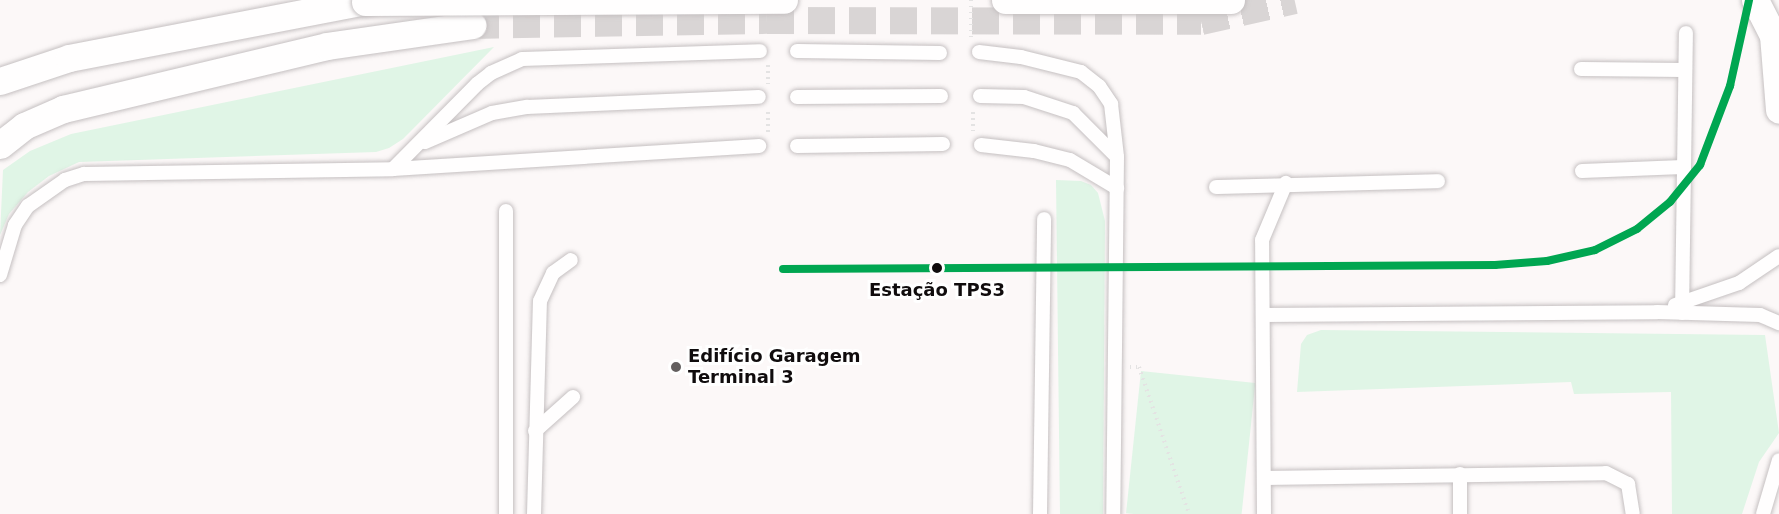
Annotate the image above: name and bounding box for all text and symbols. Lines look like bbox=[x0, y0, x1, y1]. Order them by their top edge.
marker: Estação TPS3 bbox=[928, 259, 946, 277]
place label: Estação TPS3 bbox=[869, 279, 1005, 301]
place label: Edifício Garagem Terminal 3 bbox=[688, 346, 861, 388]
marker: Edifício Garagem Terminal 3 bbox=[669, 360, 683, 374]

